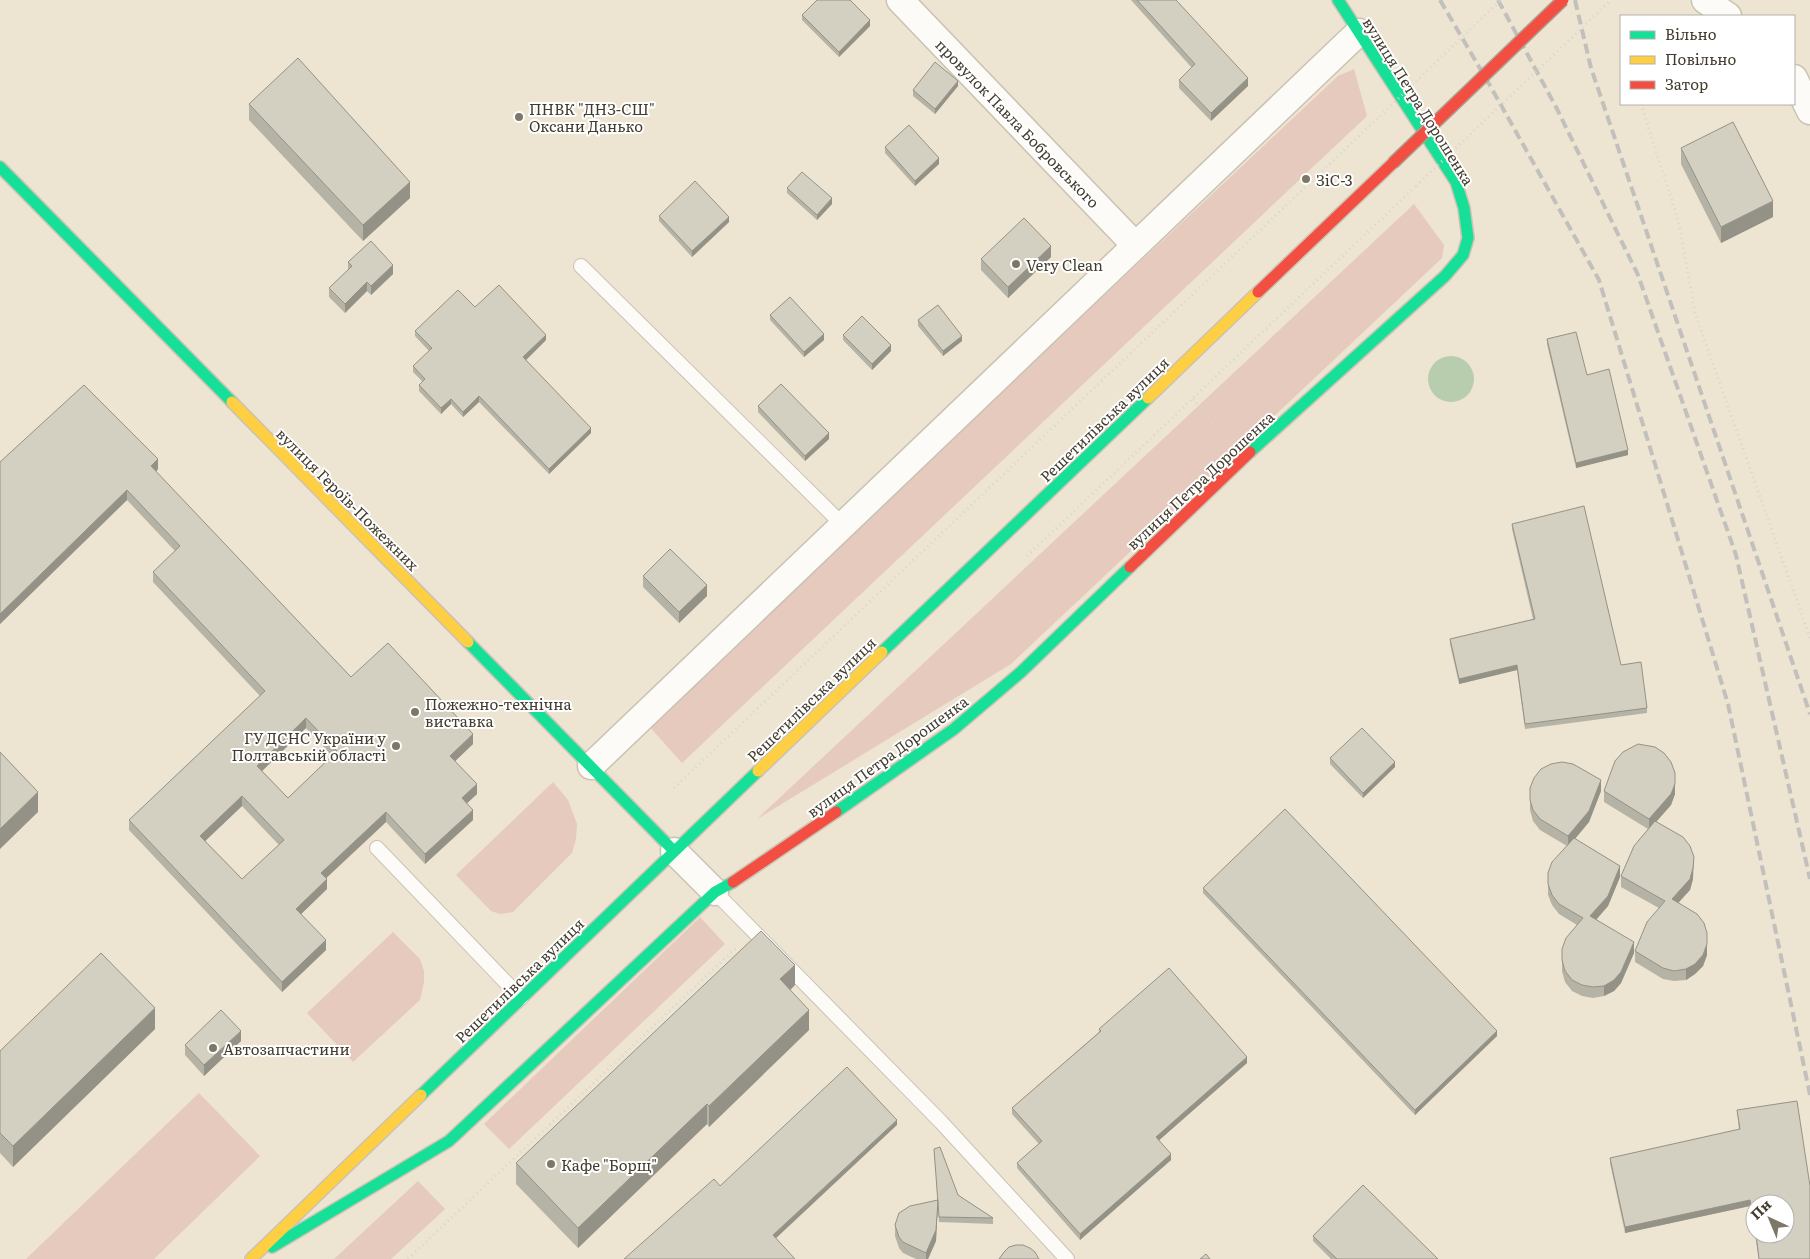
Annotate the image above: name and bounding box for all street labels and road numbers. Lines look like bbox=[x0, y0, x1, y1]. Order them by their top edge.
street label: вулиця Петра Дорошенка bbox=[1358, 12, 1481, 190]
street label: провулок Павла Бобровського bbox=[931, 33, 1105, 213]
street label: Решетилівська вулиця bbox=[1034, 351, 1174, 487]
street label: вулиця Петра Дорошенка bbox=[1121, 405, 1280, 555]
street label: вулиця Героїв-Пожежних bbox=[271, 422, 425, 576]
street label: Решетилівська вулиця bbox=[741, 631, 881, 767]
street label: вулиця Петра Дорошенка bbox=[802, 689, 973, 822]
street label: Решетилівська вулиця bbox=[449, 912, 589, 1048]

